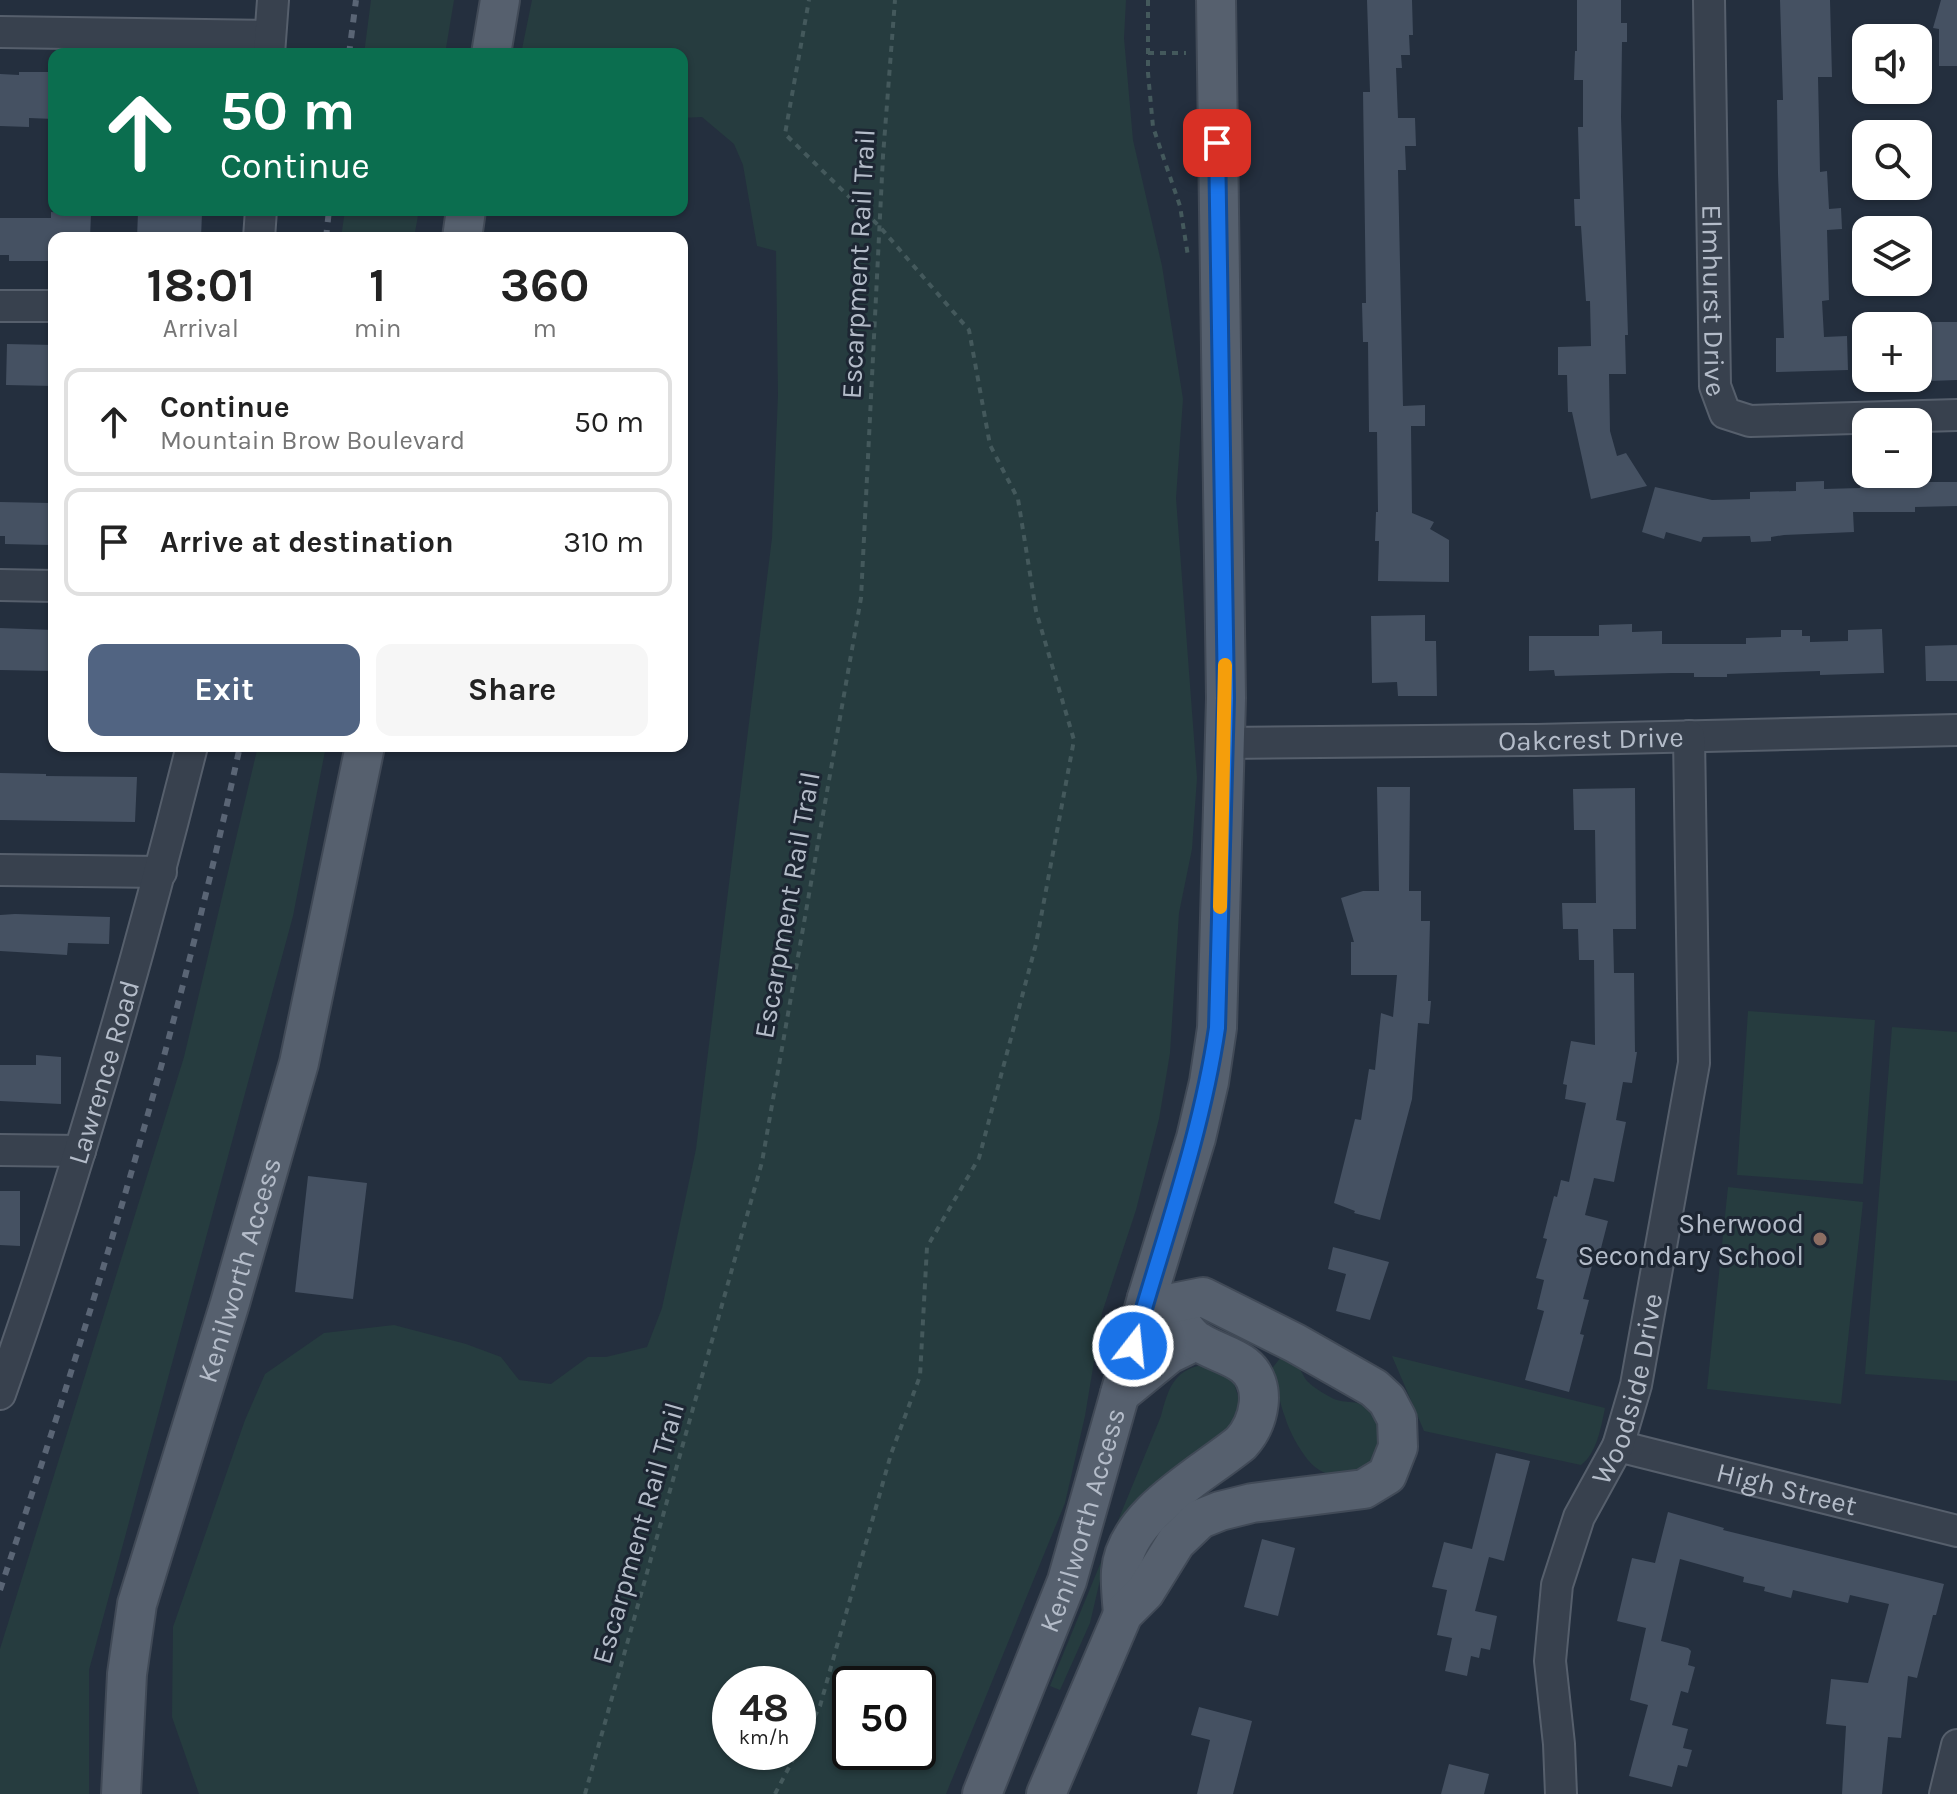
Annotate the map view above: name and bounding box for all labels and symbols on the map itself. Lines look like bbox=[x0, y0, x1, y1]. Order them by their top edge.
pin bbox=[1183, 109, 1251, 177]
street label: Escarpment Rail Trail bbox=[834, 128, 882, 400]
street label: Elmhurst Drive bbox=[1696, 204, 1734, 401]
street label: Oakcrest Drive bbox=[1498, 720, 1684, 757]
street label: Escarpment Rail Trail bbox=[747, 769, 827, 1041]
street label: Lawrence Road bbox=[60, 976, 146, 1168]
street label: Kenilworth Access bbox=[190, 1154, 287, 1387]
place label: Sherwood Secondary School bbox=[1578, 1207, 1804, 1272]
marker: Sherwood Secondary School bbox=[1811, 1230, 1829, 1248]
street label: Woodside Drive bbox=[1584, 1291, 1669, 1490]
position arrow bbox=[1091, 1304, 1175, 1388]
street label: Escarpment Rail Trail bbox=[585, 1398, 691, 1668]
street label: Kenilworth Access bbox=[1032, 1404, 1132, 1637]
street label: High Street bbox=[1713, 1455, 1860, 1522]
speed limit sign: 50 bbox=[832, 1666, 936, 1770]

